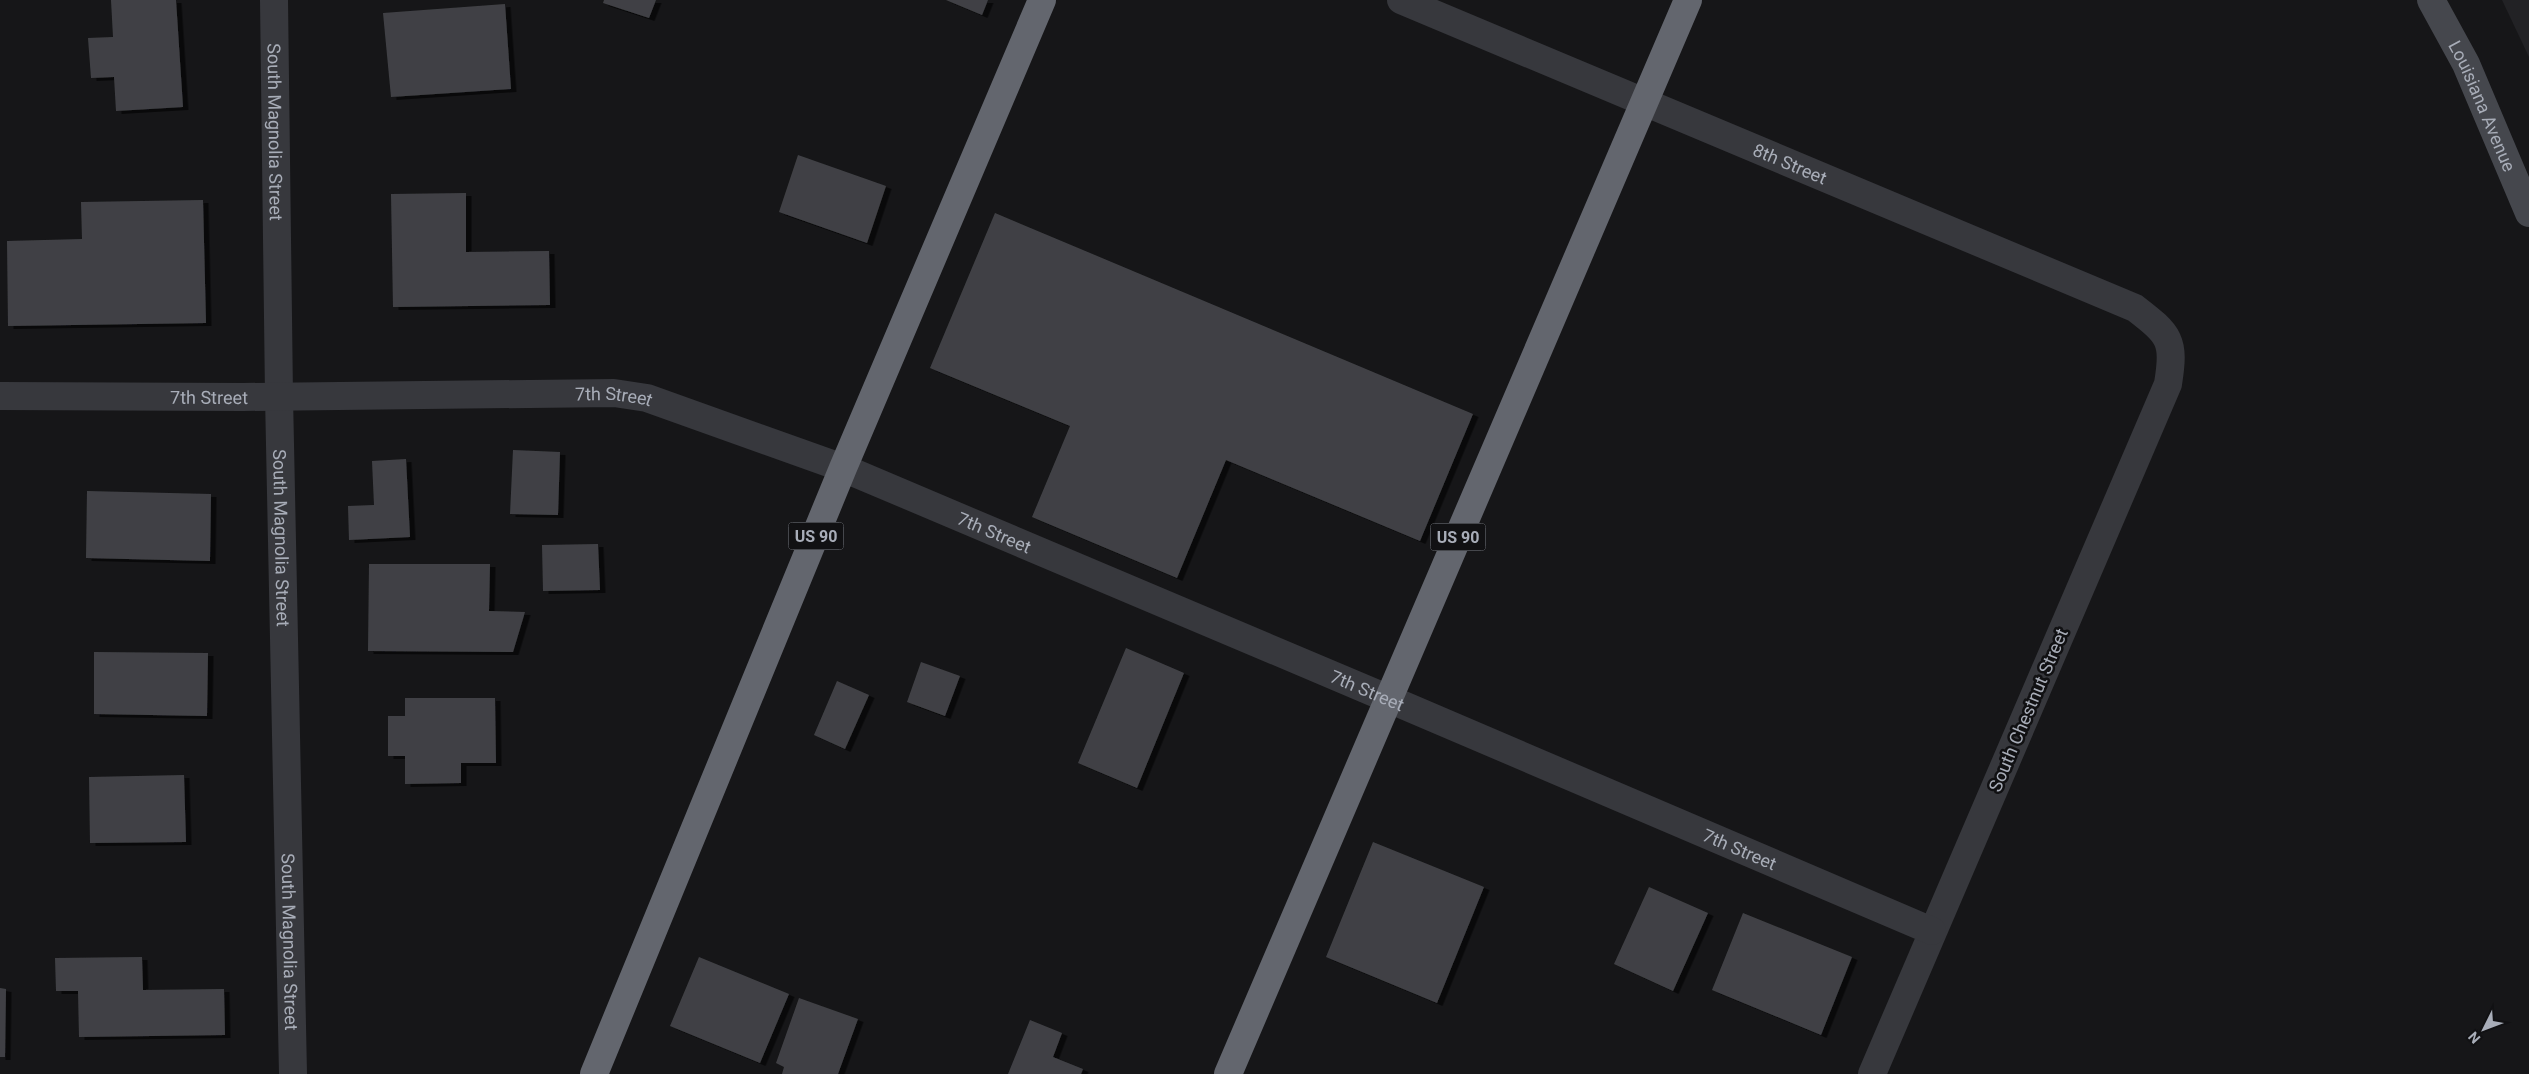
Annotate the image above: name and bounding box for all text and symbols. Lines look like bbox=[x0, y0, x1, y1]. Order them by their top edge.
street label: Louisiana Avenue bbox=[2445, 37, 2521, 174]
street label: South Magnolia Street bbox=[264, 43, 287, 221]
street label: 8th Street bbox=[1750, 139, 1830, 188]
street label: 7th Street bbox=[575, 382, 656, 410]
street label: 7th Street bbox=[170, 386, 248, 408]
street label: South Magnolia Street bbox=[270, 449, 294, 627]
street label: 7th Street bbox=[955, 507, 1035, 557]
road number: US 90 bbox=[788, 522, 844, 550]
road number: US 90 bbox=[1430, 524, 1486, 550]
street label: South Chestnut Street bbox=[1984, 625, 2072, 795]
street label: 7th Street bbox=[1328, 665, 1408, 715]
street label: 7th Street bbox=[1700, 824, 1780, 874]
street label: South Magnolia Street bbox=[278, 853, 303, 1031]
north arrow bbox=[2459, 1004, 2509, 1054]
text: N bbox=[2465, 1029, 2484, 1047]

